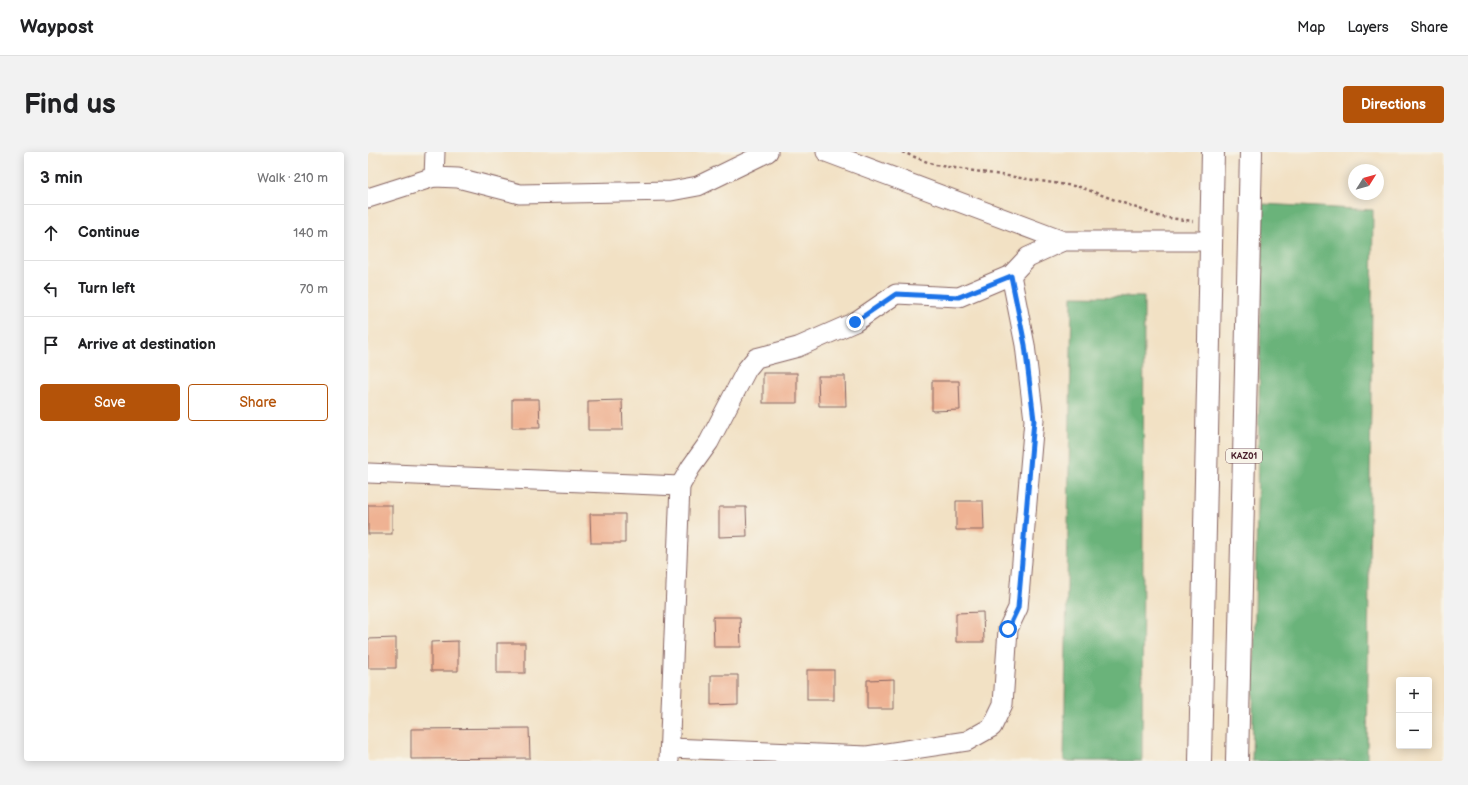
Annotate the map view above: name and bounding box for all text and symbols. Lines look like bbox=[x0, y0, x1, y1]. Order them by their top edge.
text: Waypost bbox=[20, 16, 94, 39]
text: Map bbox=[1297, 19, 1325, 36]
text: Layers bbox=[1347, 19, 1389, 36]
text: Share bbox=[1411, 19, 1448, 36]
button: Directions bbox=[1343, 86, 1444, 123]
text: Find us bbox=[24, 88, 116, 121]
north arrow bbox=[1348, 164, 1384, 200]
text: 3 min bbox=[40, 168, 83, 188]
text: Walk · 210 m bbox=[257, 170, 328, 186]
icon: ahead bbox=[40, 222, 62, 244]
text: Continue bbox=[78, 223, 140, 242]
text: 140 m bbox=[293, 225, 328, 241]
icon: left bbox=[40, 278, 62, 300]
text: Turn left bbox=[78, 279, 135, 298]
text: 70 m bbox=[300, 281, 328, 297]
route end bbox=[846, 313, 864, 331]
icon: arrive bbox=[40, 334, 62, 356]
text: Arrive at destination bbox=[78, 335, 216, 354]
button: Save bbox=[40, 384, 180, 421]
button: Share bbox=[188, 384, 328, 421]
road number: KАZ01 bbox=[1226, 449, 1262, 463]
route start bbox=[999, 620, 1017, 638]
map controls bbox=[1396, 677, 1432, 749]
button: + bbox=[1396, 677, 1432, 713]
button: − bbox=[1396, 713, 1432, 749]

